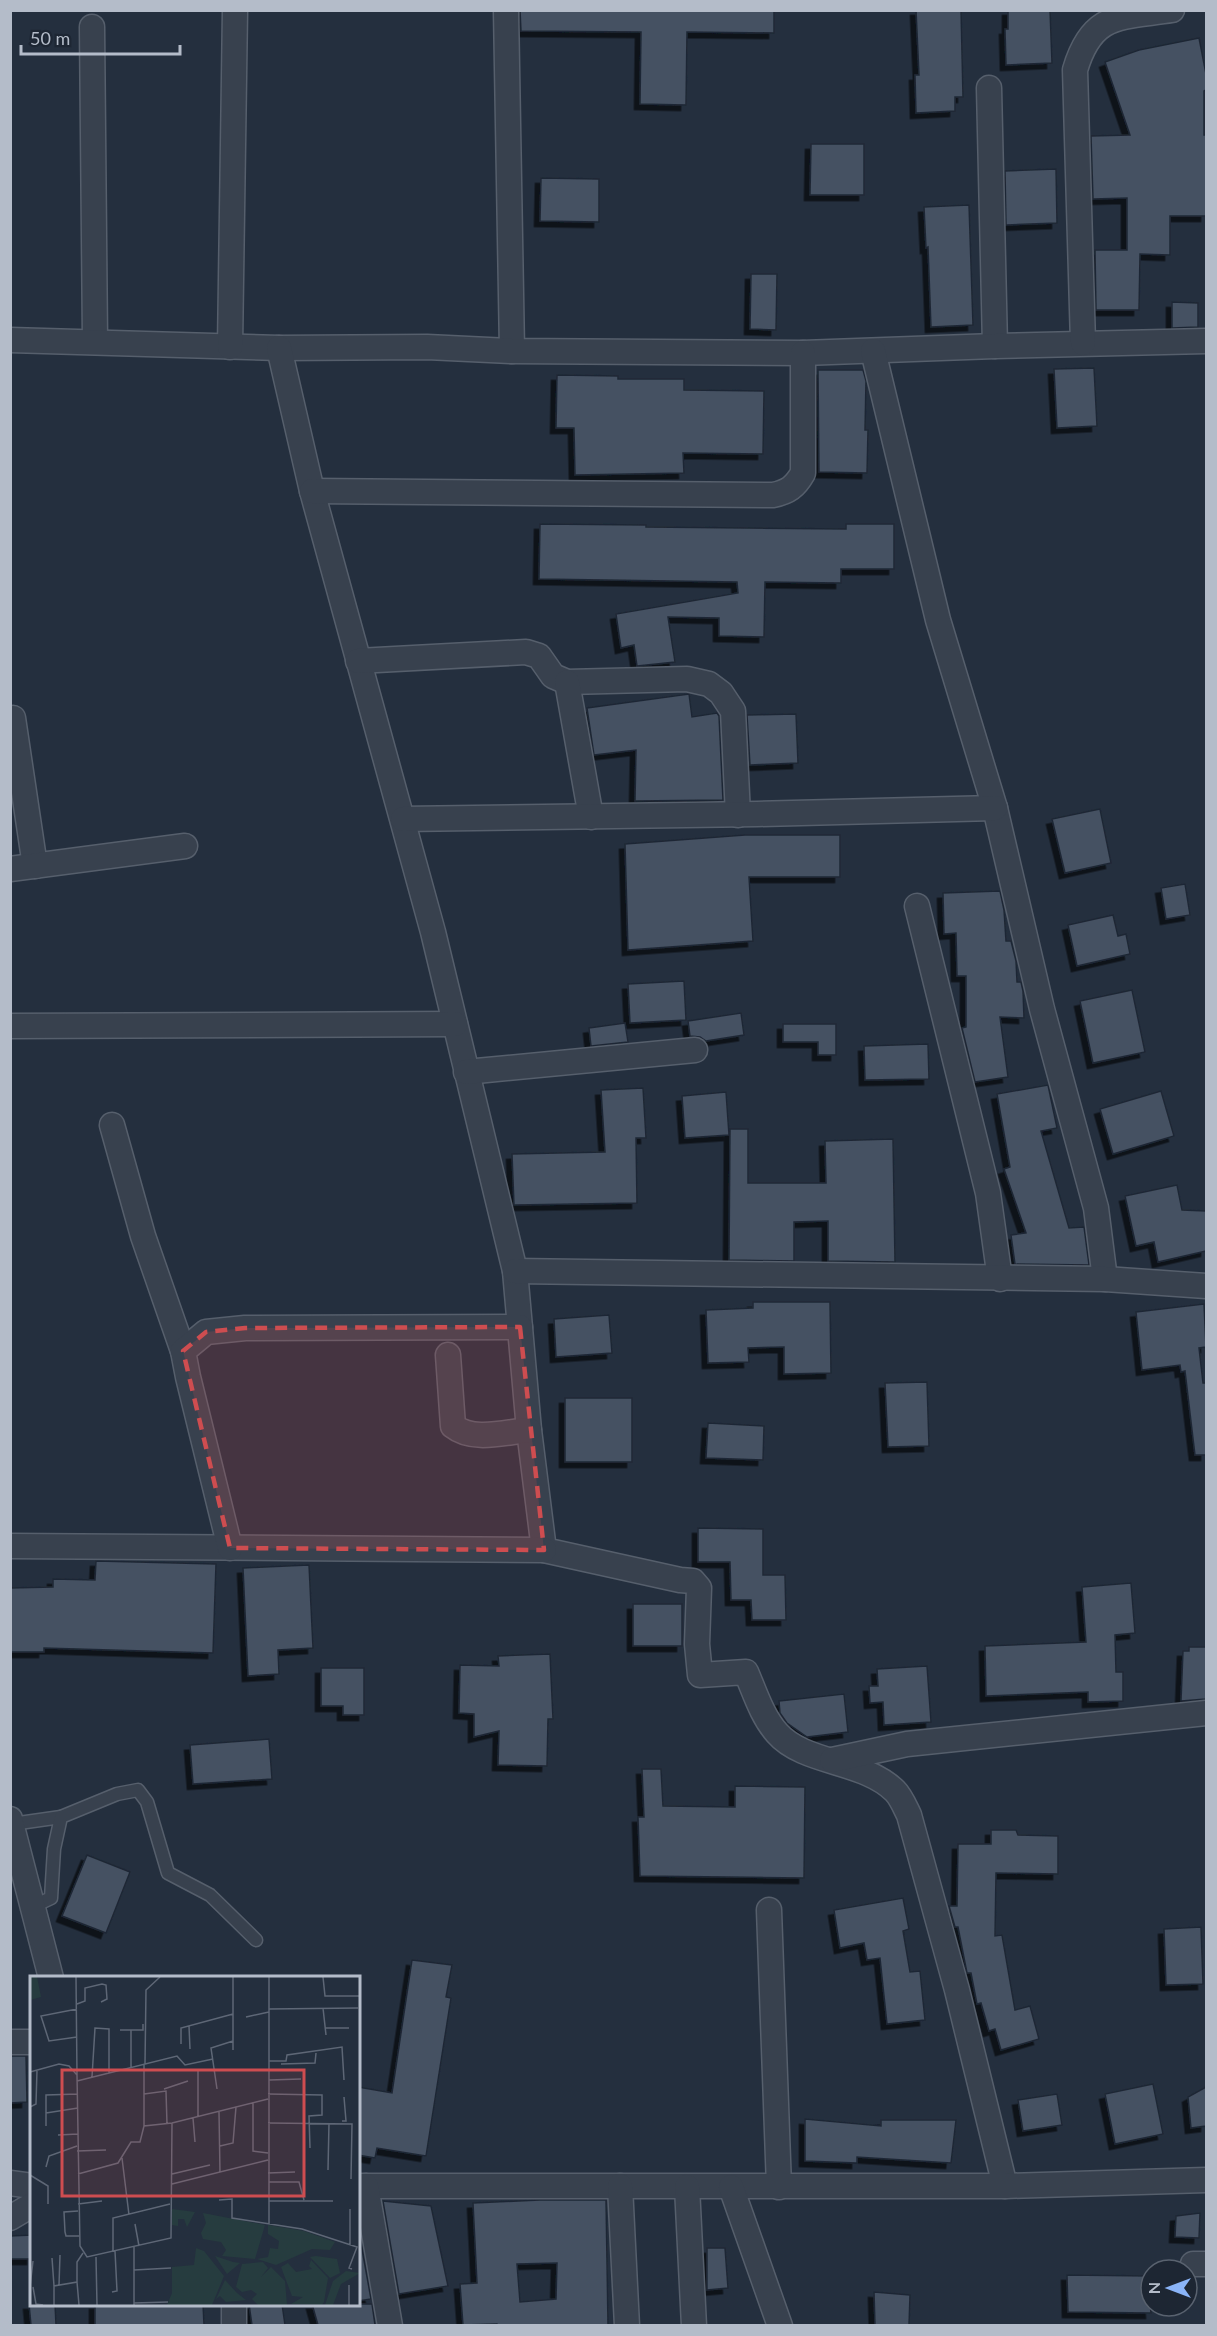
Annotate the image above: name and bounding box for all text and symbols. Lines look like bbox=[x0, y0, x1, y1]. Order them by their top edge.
scale bar bbox=[21, 18, 180, 56]
text: 50 m bbox=[30, 27, 70, 49]
inset map bbox=[30, 1976, 360, 2306]
north arrow bbox=[1139, 2258, 1199, 2318]
text: N bbox=[1144, 2282, 1163, 2294]

